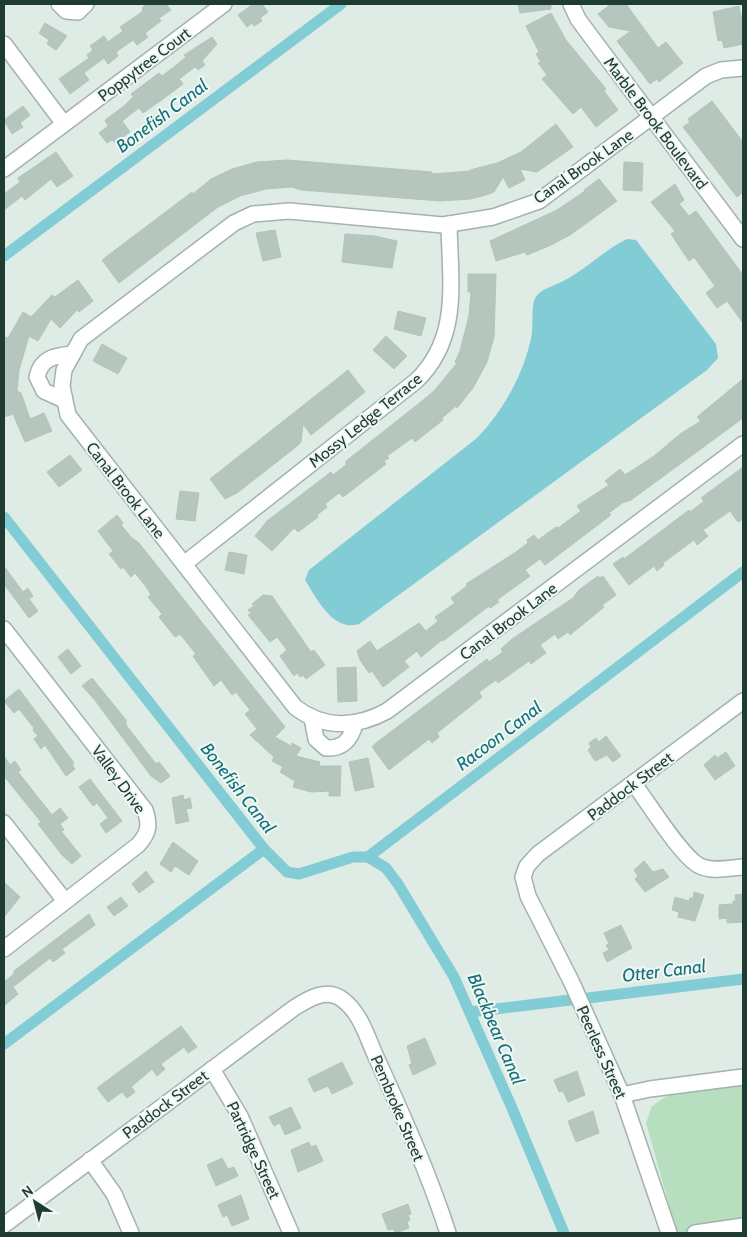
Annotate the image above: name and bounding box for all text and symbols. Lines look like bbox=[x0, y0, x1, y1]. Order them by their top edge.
street label: Poppytree Court bbox=[94, 23, 195, 105]
street label: Marble Brook Boulevard bbox=[600, 54, 711, 193]
water label: Bonefish Canal bbox=[112, 74, 213, 158]
street label: Canal Brook Lane bbox=[530, 125, 637, 208]
street label: Mossy Ledge Terrace bbox=[305, 369, 426, 472]
street label: Canal Brook Lane bbox=[82, 438, 169, 542]
street label: Canal Brook Lane bbox=[456, 579, 561, 664]
water label: Racoon Canal bbox=[452, 696, 547, 775]
water label: Bonefish Canal bbox=[196, 738, 281, 838]
street label: Valley Drive bbox=[87, 741, 150, 817]
street label: Paddock Street bbox=[584, 748, 677, 825]
water label: Otter Canal bbox=[621, 955, 708, 987]
water label: Blackbear Canal bbox=[463, 970, 530, 1089]
street label: Peerless Street bbox=[572, 1003, 631, 1102]
street label: Pembroke Street bbox=[367, 1052, 429, 1165]
street label: Paddock Street bbox=[119, 1066, 212, 1143]
street label: Partridge Street bbox=[223, 1098, 285, 1202]
north arrow bbox=[10, 1177, 60, 1227]
text: N bbox=[18, 1181, 37, 1202]

